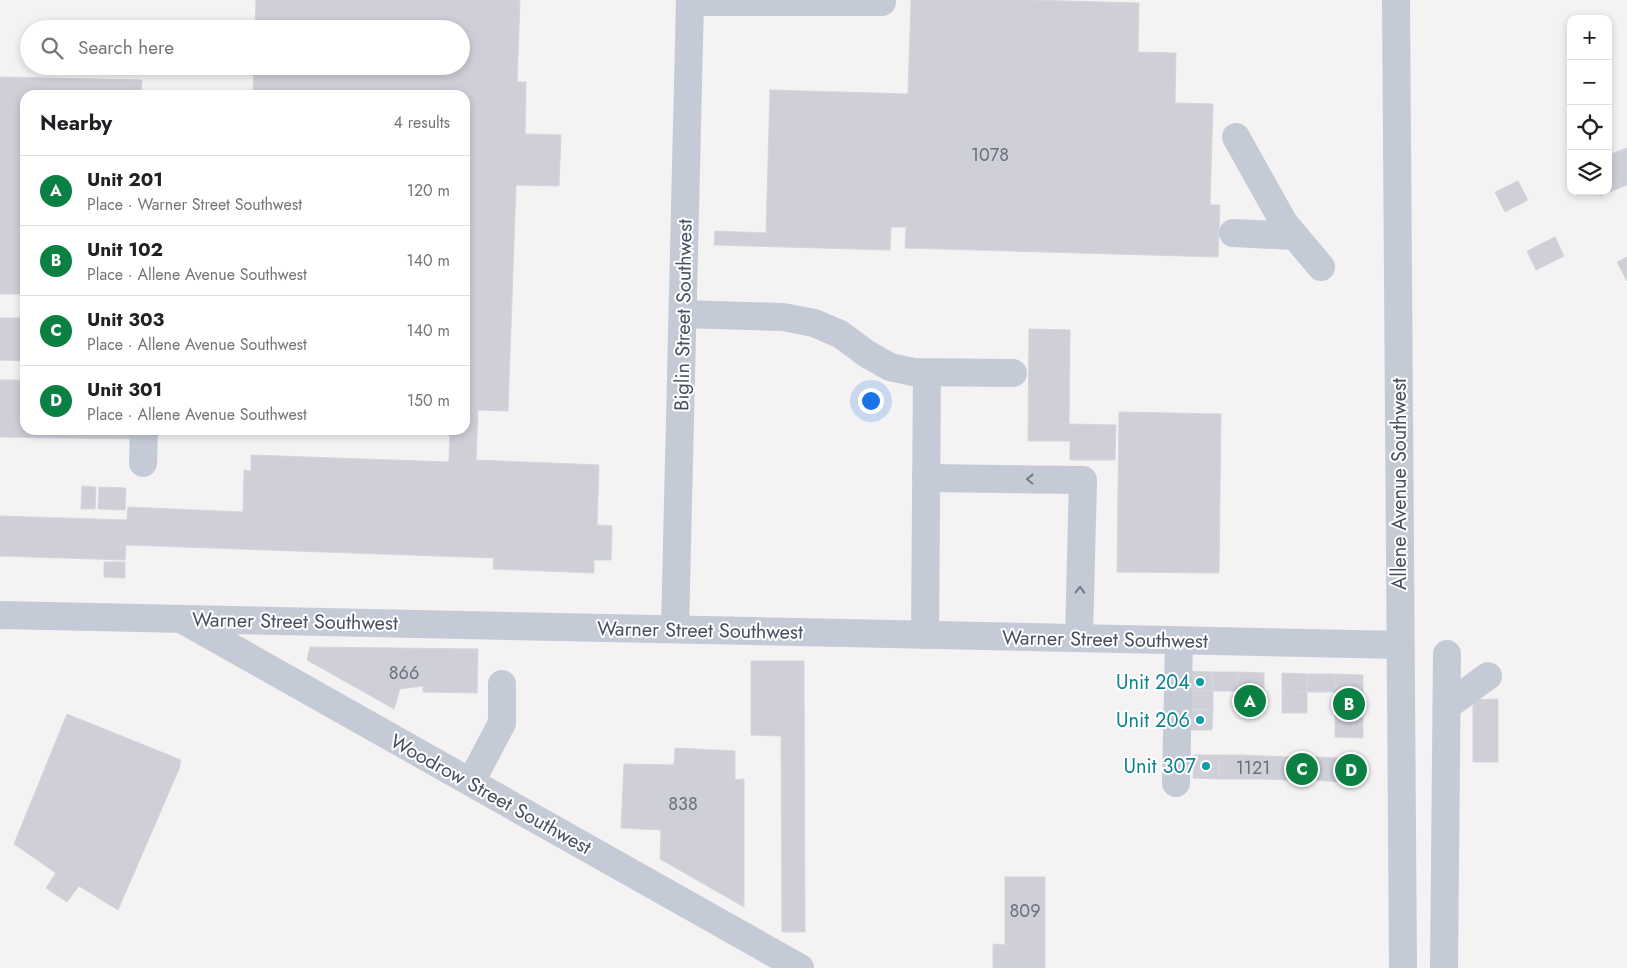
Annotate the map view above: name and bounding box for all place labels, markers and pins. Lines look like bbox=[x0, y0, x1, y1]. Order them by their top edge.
place label: Unit 204 bbox=[1116, 668, 1190, 697]
marker: Unit 204 bbox=[1194, 676, 1206, 688]
pin: A bbox=[1234, 682, 1266, 720]
pin: B bbox=[1333, 685, 1365, 723]
place label: Unit 206 bbox=[1116, 706, 1190, 735]
marker: Unit 206 bbox=[1194, 714, 1206, 726]
pin: C bbox=[1286, 750, 1318, 788]
pin: D bbox=[1335, 751, 1367, 789]
place label: Unit 307 bbox=[1124, 752, 1196, 781]
marker: Unit 307 bbox=[1200, 760, 1212, 772]

